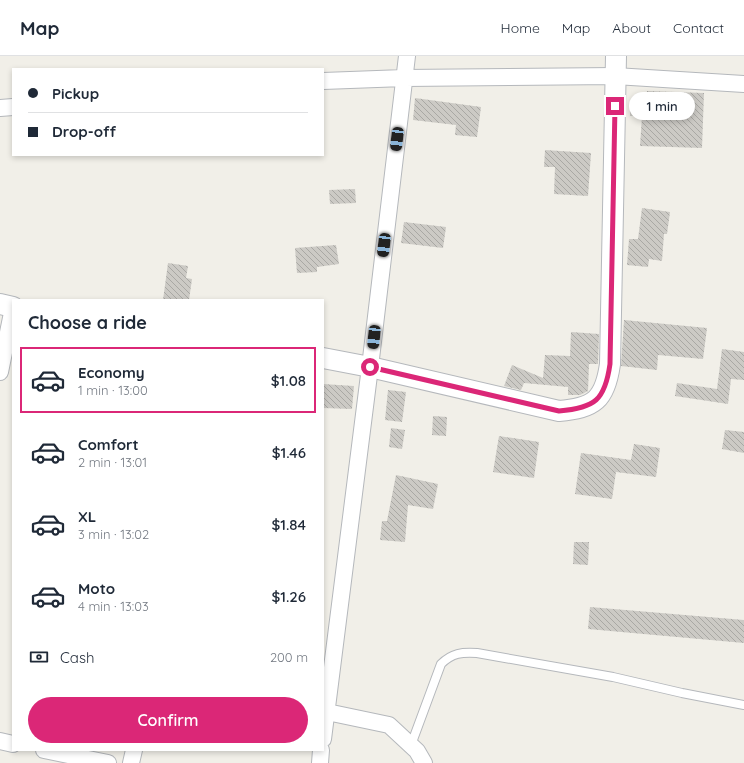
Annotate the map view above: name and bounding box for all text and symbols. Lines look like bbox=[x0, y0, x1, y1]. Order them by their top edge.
text: Map bbox=[20, 16, 59, 40]
text: Home bbox=[501, 19, 540, 37]
text: Map bbox=[562, 19, 590, 37]
text: About bbox=[612, 19, 651, 37]
text: Contact bbox=[673, 19, 724, 37]
text: Pickup bbox=[52, 84, 99, 103]
callout: 1 min bbox=[629, 92, 695, 120]
route end bbox=[606, 97, 624, 115]
text: 1 min bbox=[646, 98, 678, 114]
text: Drop-off bbox=[52, 122, 116, 141]
car bbox=[390, 126, 404, 152]
car bbox=[377, 232, 391, 258]
text: Choose a ride bbox=[28, 311, 147, 334]
car bbox=[367, 324, 381, 350]
route start bbox=[361, 358, 379, 376]
icon: car bbox=[30, 362, 66, 398]
text: Economy bbox=[78, 363, 145, 382]
text: $1.08 bbox=[271, 371, 306, 390]
text: 1 min · 13:00 bbox=[78, 382, 148, 398]
icon: car bbox=[30, 434, 66, 470]
text: Comfort bbox=[78, 435, 139, 454]
text: $1.46 bbox=[272, 443, 306, 462]
text: 2 min · 13:01 bbox=[78, 454, 147, 470]
icon: car bbox=[30, 506, 66, 542]
text: XL bbox=[78, 507, 96, 526]
text: $1.84 bbox=[271, 515, 306, 534]
text: 3 min · 13:02 bbox=[78, 526, 149, 542]
icon: car bbox=[30, 578, 66, 614]
text: Moto bbox=[78, 579, 115, 598]
text: $1.26 bbox=[271, 587, 306, 606]
text: 4 min · 13:03 bbox=[78, 598, 149, 614]
icon: cash bbox=[28, 646, 50, 668]
text: Cash bbox=[60, 648, 94, 667]
text: 200 m bbox=[270, 649, 308, 665]
button: Confirm bbox=[28, 697, 308, 743]

